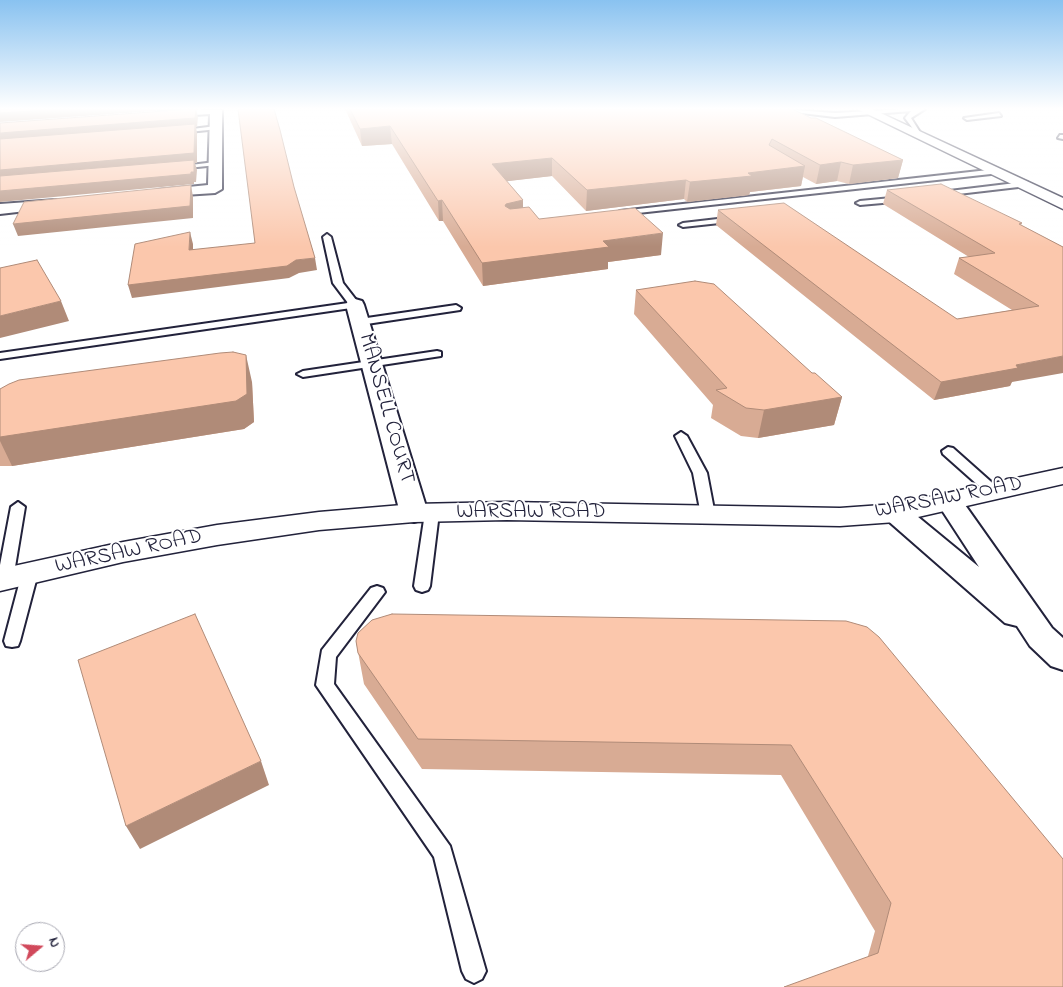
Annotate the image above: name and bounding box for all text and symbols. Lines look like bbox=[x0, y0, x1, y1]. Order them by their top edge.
street label: MANSELL COURT bbox=[351, 331, 419, 487]
street label: WARSAW ROAD bbox=[873, 472, 1025, 526]
street label: WARSAW ROAD bbox=[456, 500, 606, 526]
street label: WARSAW ROAD bbox=[53, 525, 205, 581]
north arrow bbox=[15, 922, 65, 972]
text: N bbox=[42, 935, 65, 950]

